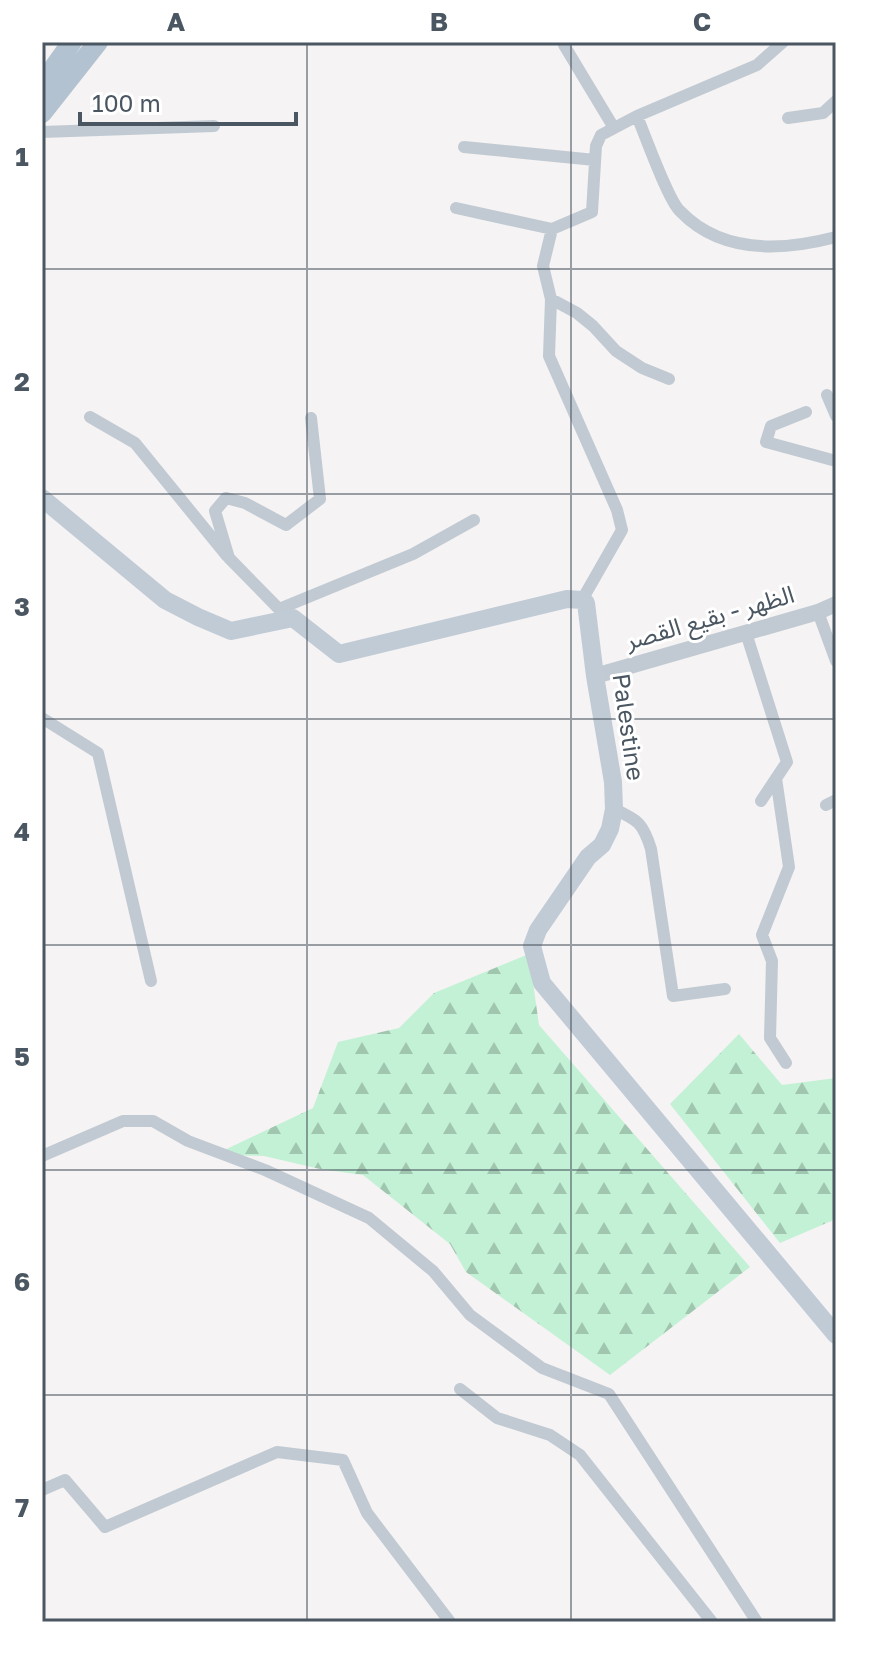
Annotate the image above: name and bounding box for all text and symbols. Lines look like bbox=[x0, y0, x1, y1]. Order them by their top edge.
text: A bbox=[167, 6, 186, 37]
text: B bbox=[430, 6, 448, 37]
text: C bbox=[693, 6, 711, 37]
scale bar bbox=[80, 76, 296, 126]
text: 100 m bbox=[92, 88, 161, 117]
text: 1 bbox=[15, 141, 29, 172]
text: 2 bbox=[14, 366, 30, 397]
street label: الظهر - بقيع القصر bbox=[621, 579, 798, 659]
text: 3 bbox=[14, 591, 30, 622]
street label: Palestine bbox=[608, 671, 651, 782]
text: 4 bbox=[14, 816, 30, 847]
text: 5 bbox=[14, 1041, 30, 1072]
text: 6 bbox=[14, 1266, 30, 1297]
text: 7 bbox=[15, 1492, 29, 1523]

